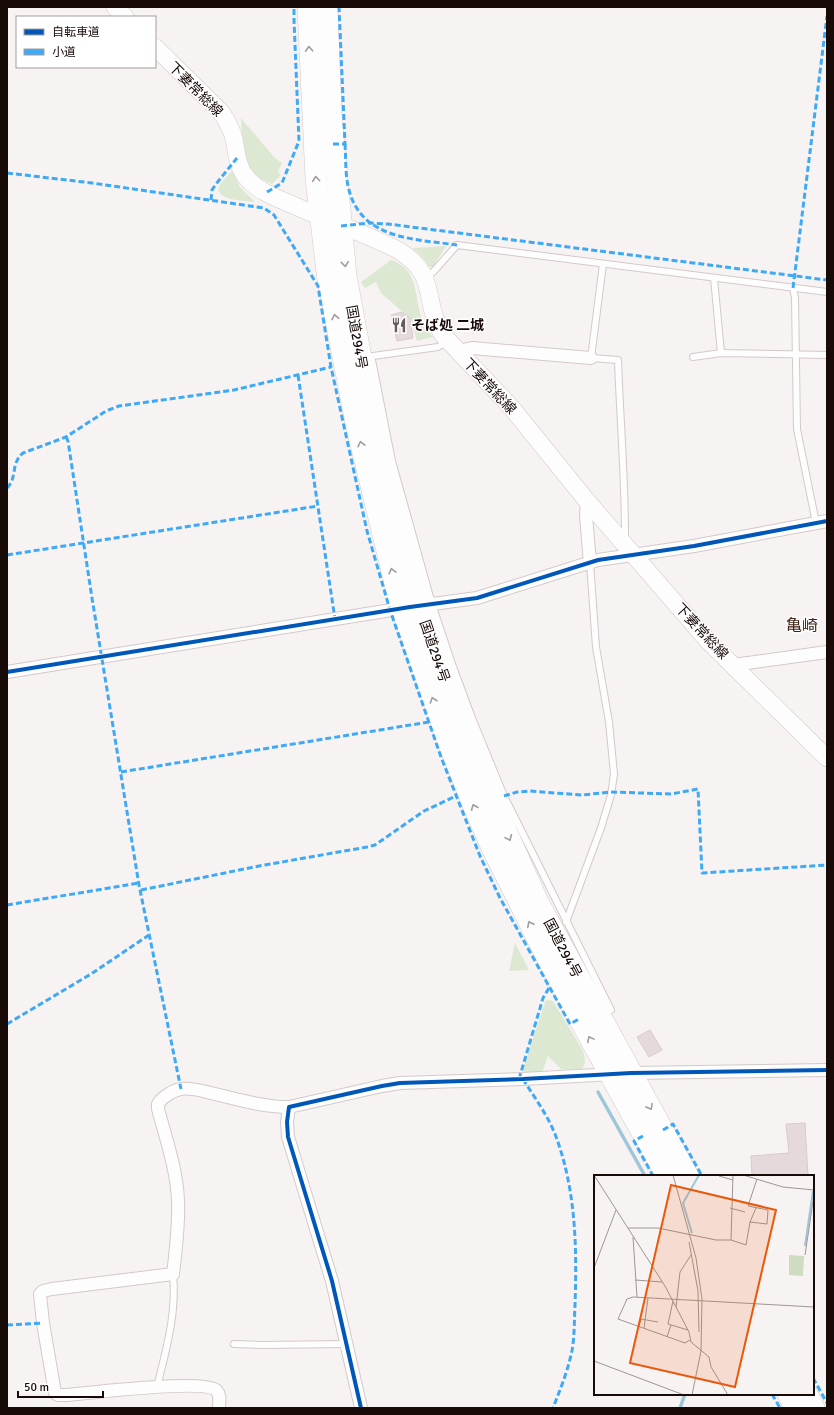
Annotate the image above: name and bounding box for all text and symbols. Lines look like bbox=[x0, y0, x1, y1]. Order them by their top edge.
legend bbox=[16, 16, 156, 68]
text: 自転車道 bbox=[52, 25, 100, 40]
text: 小道 bbox=[52, 45, 76, 60]
one-way arrow bbox=[305, 46, 313, 52]
street label: 下妻常総線 bbox=[165, 59, 226, 120]
one-way arrow bbox=[311, 176, 320, 182]
one-way arrow bbox=[340, 261, 349, 267]
street label: 国道294号 bbox=[343, 304, 370, 370]
one-way arrow bbox=[332, 314, 340, 320]
restaurant icon: そば処 二城 bbox=[390, 316, 408, 334]
place label: そば処 二城 bbox=[411, 317, 484, 334]
street label: 下妻常総線 bbox=[460, 355, 520, 418]
one-way arrow bbox=[357, 441, 366, 448]
one-way arrow bbox=[388, 567, 396, 574]
street label: 下妻常総線 bbox=[672, 600, 732, 663]
district label: 亀崎 bbox=[786, 616, 818, 636]
street label: 国道294号 bbox=[416, 618, 453, 685]
one-way arrow bbox=[429, 697, 438, 704]
one-way arrow bbox=[471, 803, 479, 811]
one-way arrow bbox=[504, 833, 512, 841]
street label: 国道294号 bbox=[540, 916, 585, 981]
one-way arrow bbox=[527, 921, 535, 928]
one-way arrow bbox=[587, 1036, 595, 1043]
one-way arrow bbox=[645, 1103, 652, 1110]
inset map bbox=[594, 1175, 814, 1395]
scale bar bbox=[18, 1373, 103, 1399]
text: 50 m bbox=[24, 1380, 49, 1395]

